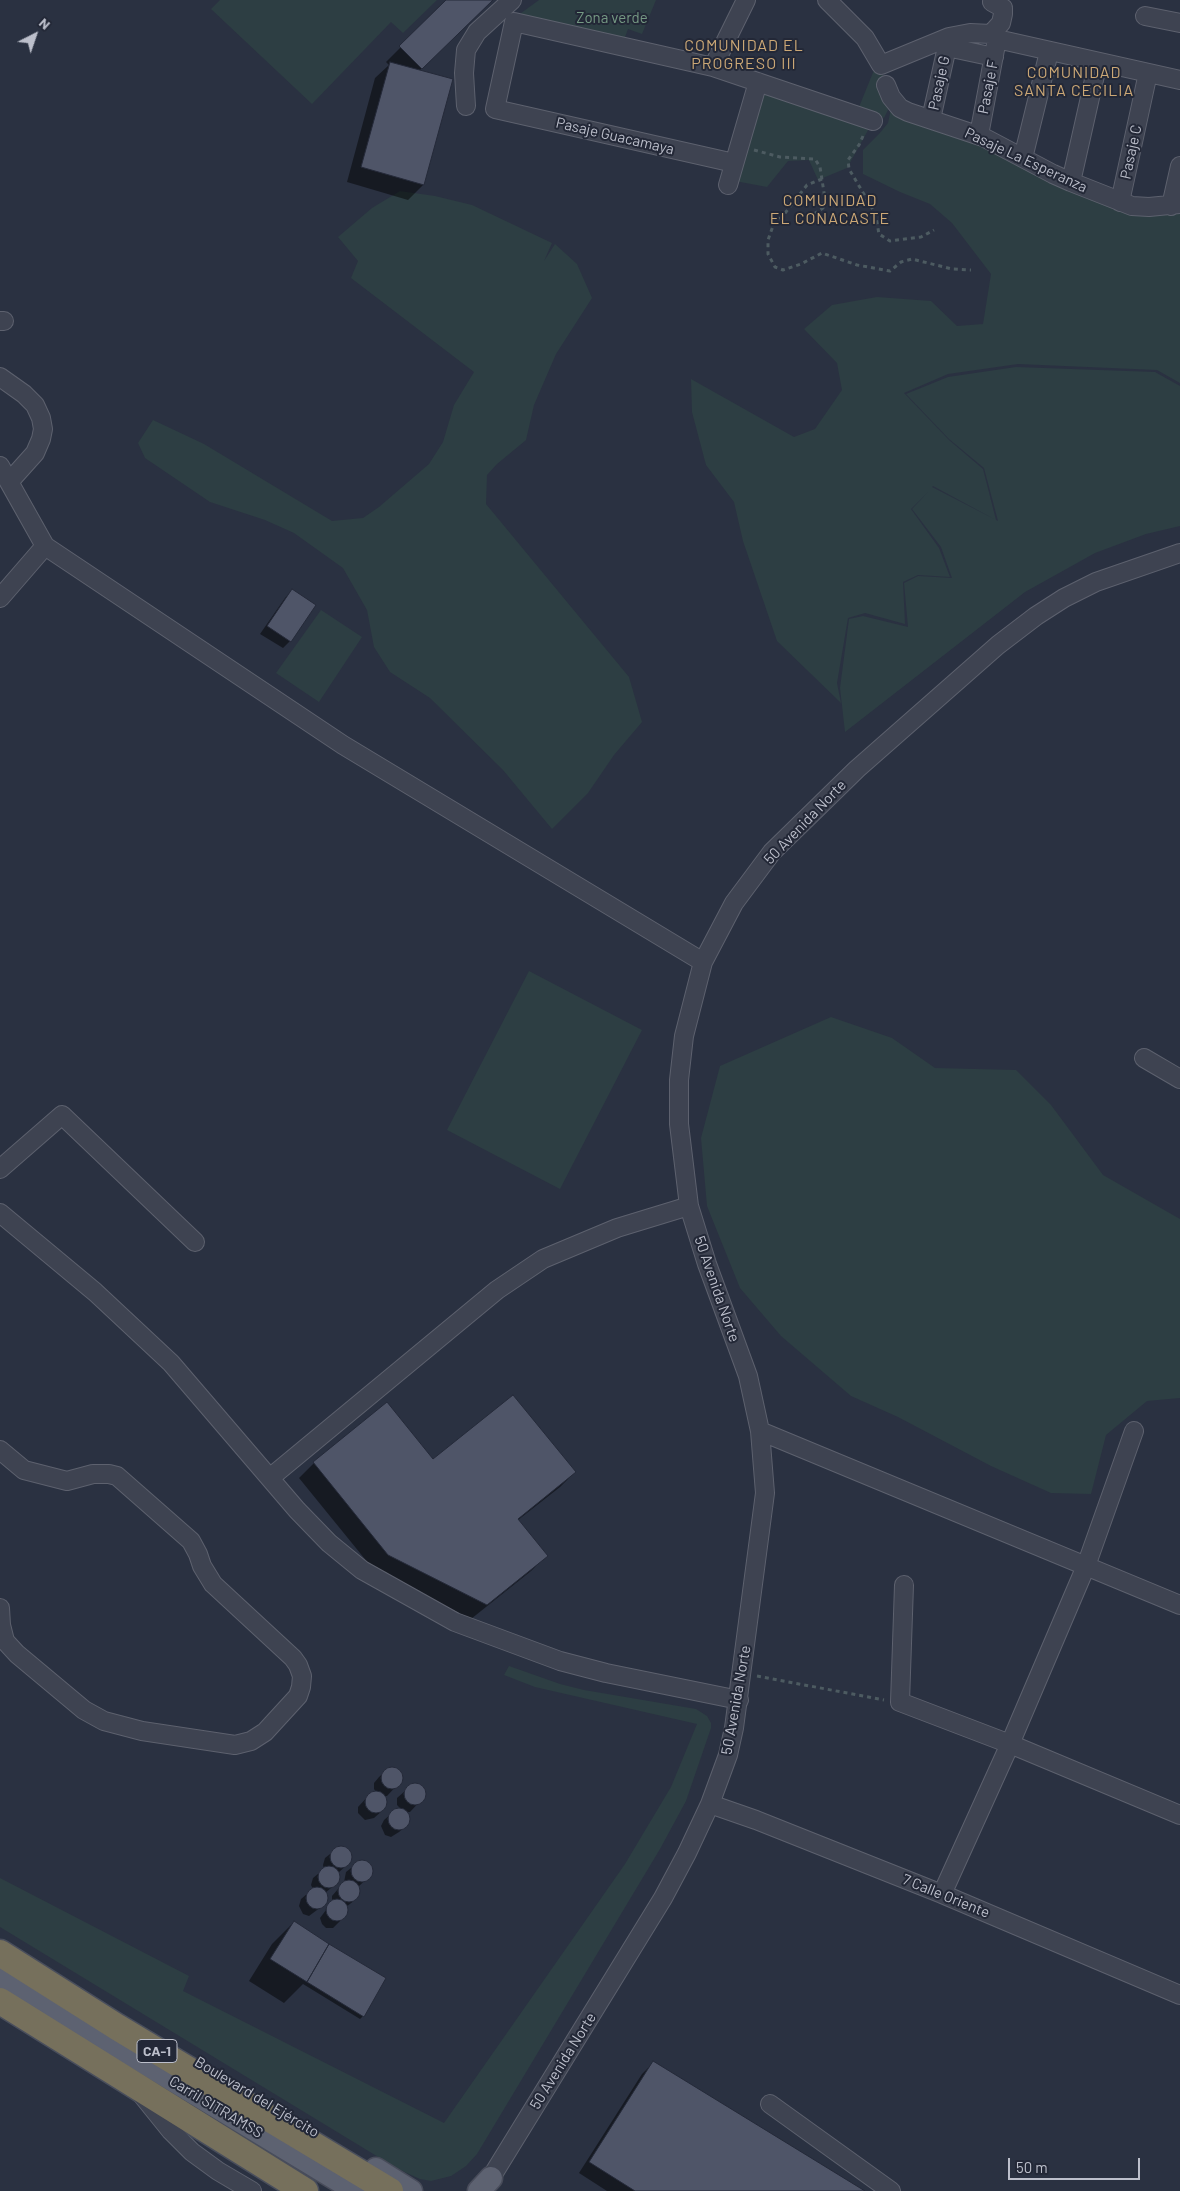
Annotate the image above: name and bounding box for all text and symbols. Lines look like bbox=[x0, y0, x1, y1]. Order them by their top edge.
park label: Zona verde bbox=[576, 9, 648, 27]
north arrow bbox=[10, 10, 60, 60]
text: N bbox=[36, 14, 54, 33]
district label: COMUNIDAD EL PROGRESO III bbox=[683, 36, 805, 74]
street label: Pasaje G bbox=[924, 54, 954, 112]
street label: Pasaje F bbox=[974, 58, 1002, 116]
district label: COMUNIDAD SANTA CECILIA bbox=[1012, 63, 1136, 101]
street label: Pasaje Guacamaya bbox=[554, 114, 676, 158]
street label: Pasaje C bbox=[1116, 123, 1146, 181]
street label: Pasaje La Esperanza bbox=[962, 124, 1090, 196]
district label: COMUNIDAD EL CONACASTE bbox=[768, 191, 892, 229]
street label: 50 Avenida Norte bbox=[760, 776, 850, 868]
street label: 50 Avenida Norte bbox=[690, 1234, 744, 1344]
street label: 50 Avenida Norte bbox=[718, 1644, 754, 1756]
street label: 7 Calle Oriente bbox=[900, 1870, 992, 1922]
street label: 50 Avenida Norte bbox=[526, 2009, 600, 2113]
road number: CA-1 bbox=[137, 2040, 177, 2062]
street label: Boulevard del Ejército bbox=[192, 2053, 322, 2141]
street label: Carril SITRAMSS bbox=[166, 2072, 266, 2142]
scale bar bbox=[1010, 2148, 1142, 2180]
text: 50 m bbox=[1016, 2158, 1048, 2176]

